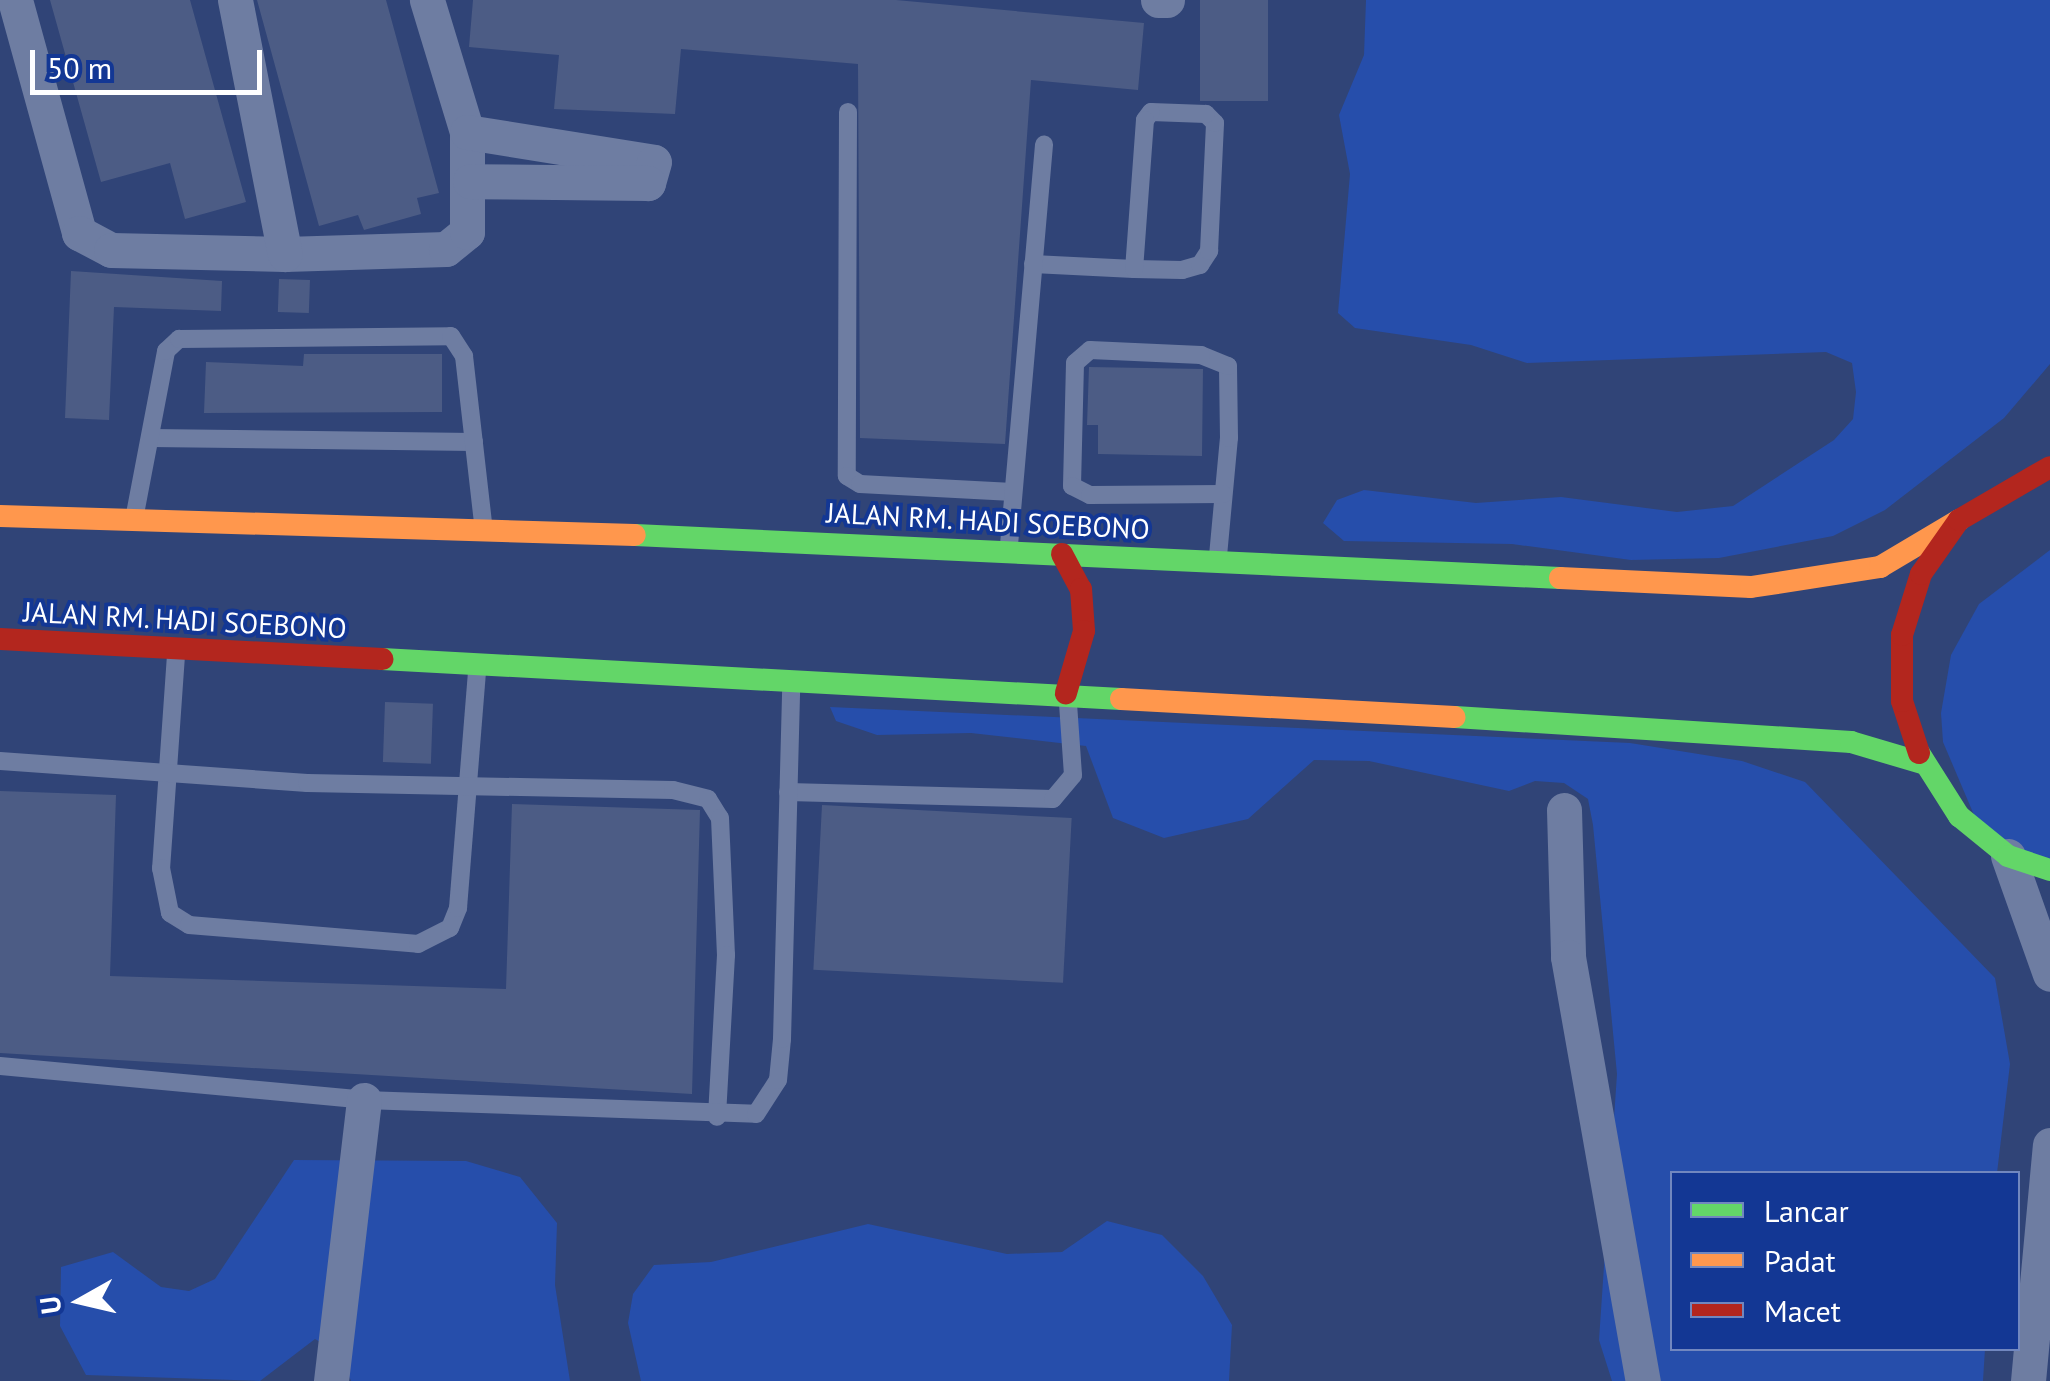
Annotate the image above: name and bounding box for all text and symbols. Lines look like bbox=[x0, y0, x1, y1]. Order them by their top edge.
scale bar bbox=[35, 30, 268, 92]
text: 50 m bbox=[47, 48, 112, 87]
street label: JALAN RM. HADI SOEBONO bbox=[824, 496, 1152, 546]
street label: JALAN RM. HADI SOEBONO bbox=[21, 595, 349, 645]
legend bbox=[1670, 1171, 2020, 1351]
text: Lancar bbox=[1764, 1191, 1849, 1230]
text: Padat bbox=[1764, 1241, 1836, 1280]
north arrow bbox=[30, 1251, 130, 1351]
text: Macet bbox=[1764, 1291, 1841, 1330]
text: U bbox=[30, 1294, 69, 1317]

